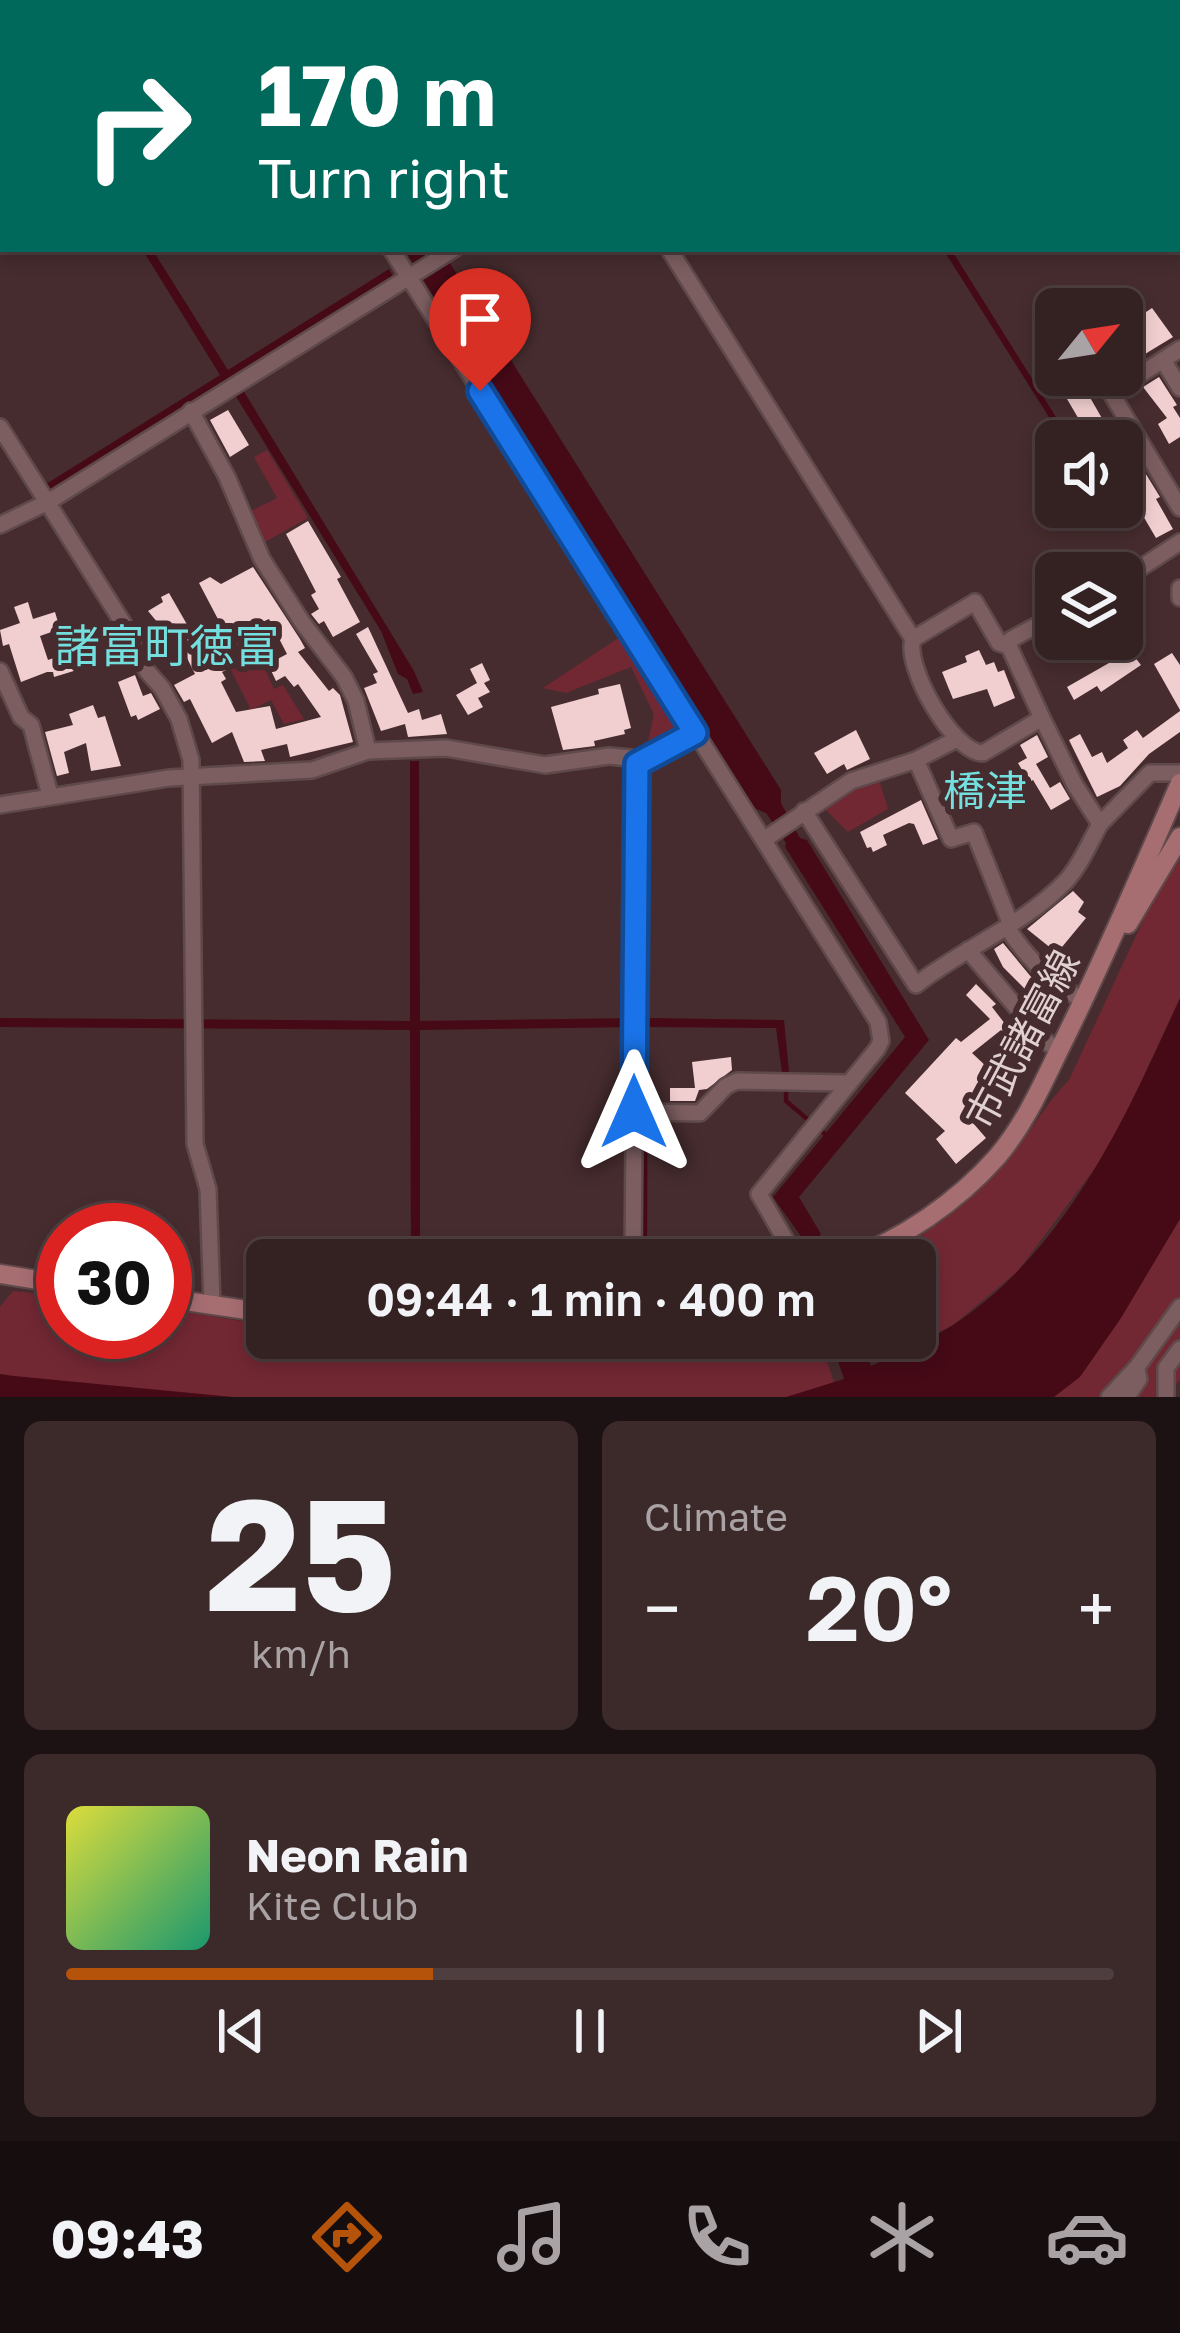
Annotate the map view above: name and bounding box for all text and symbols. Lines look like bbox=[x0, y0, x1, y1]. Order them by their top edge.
text: 170 m bbox=[258, 44, 496, 144]
icon: right bbox=[60, 48, 216, 204]
text: Turn right bbox=[258, 145, 510, 210]
pin bbox=[429, 268, 531, 391]
icon: arrive bbox=[447, 286, 513, 352]
north arrow bbox=[1035, 288, 1143, 396]
map controls bbox=[1035, 288, 1143, 660]
button: sound bbox=[1035, 420, 1143, 528]
button: layers bbox=[1035, 552, 1143, 660]
district label: 諸富町徳富 bbox=[54, 618, 280, 672]
district label: 橋津 bbox=[943, 765, 1027, 815]
street label: 市武諸富線 bbox=[955, 942, 1089, 1136]
position arrow bbox=[571, 1049, 697, 1175]
speed limit sign: 30 bbox=[36, 1203, 192, 1359]
text: 09:44 · 1 min · 400 m bbox=[366, 1272, 816, 1326]
text: 25 bbox=[206, 1458, 396, 1645]
text: Climate bbox=[644, 1493, 788, 1540]
text: 20° bbox=[806, 1553, 952, 1661]
text: − bbox=[644, 1568, 680, 1648]
text: + bbox=[1078, 1568, 1114, 1648]
text: km/h bbox=[251, 1630, 351, 1677]
text: Neon Rain bbox=[246, 1828, 469, 1882]
text: Kite Club bbox=[246, 1882, 418, 1929]
icon: previous bbox=[208, 1998, 274, 2064]
icon: pause bbox=[557, 1998, 623, 2064]
icon: next bbox=[906, 1998, 972, 2064]
icon: directions bbox=[305, 2195, 389, 2279]
icon: music bbox=[490, 2195, 574, 2279]
icon: phone bbox=[675, 2195, 759, 2279]
icon: climate bbox=[860, 2195, 944, 2279]
icon: car bbox=[1045, 2195, 1129, 2279]
text: 09:43 bbox=[51, 2205, 204, 2270]

